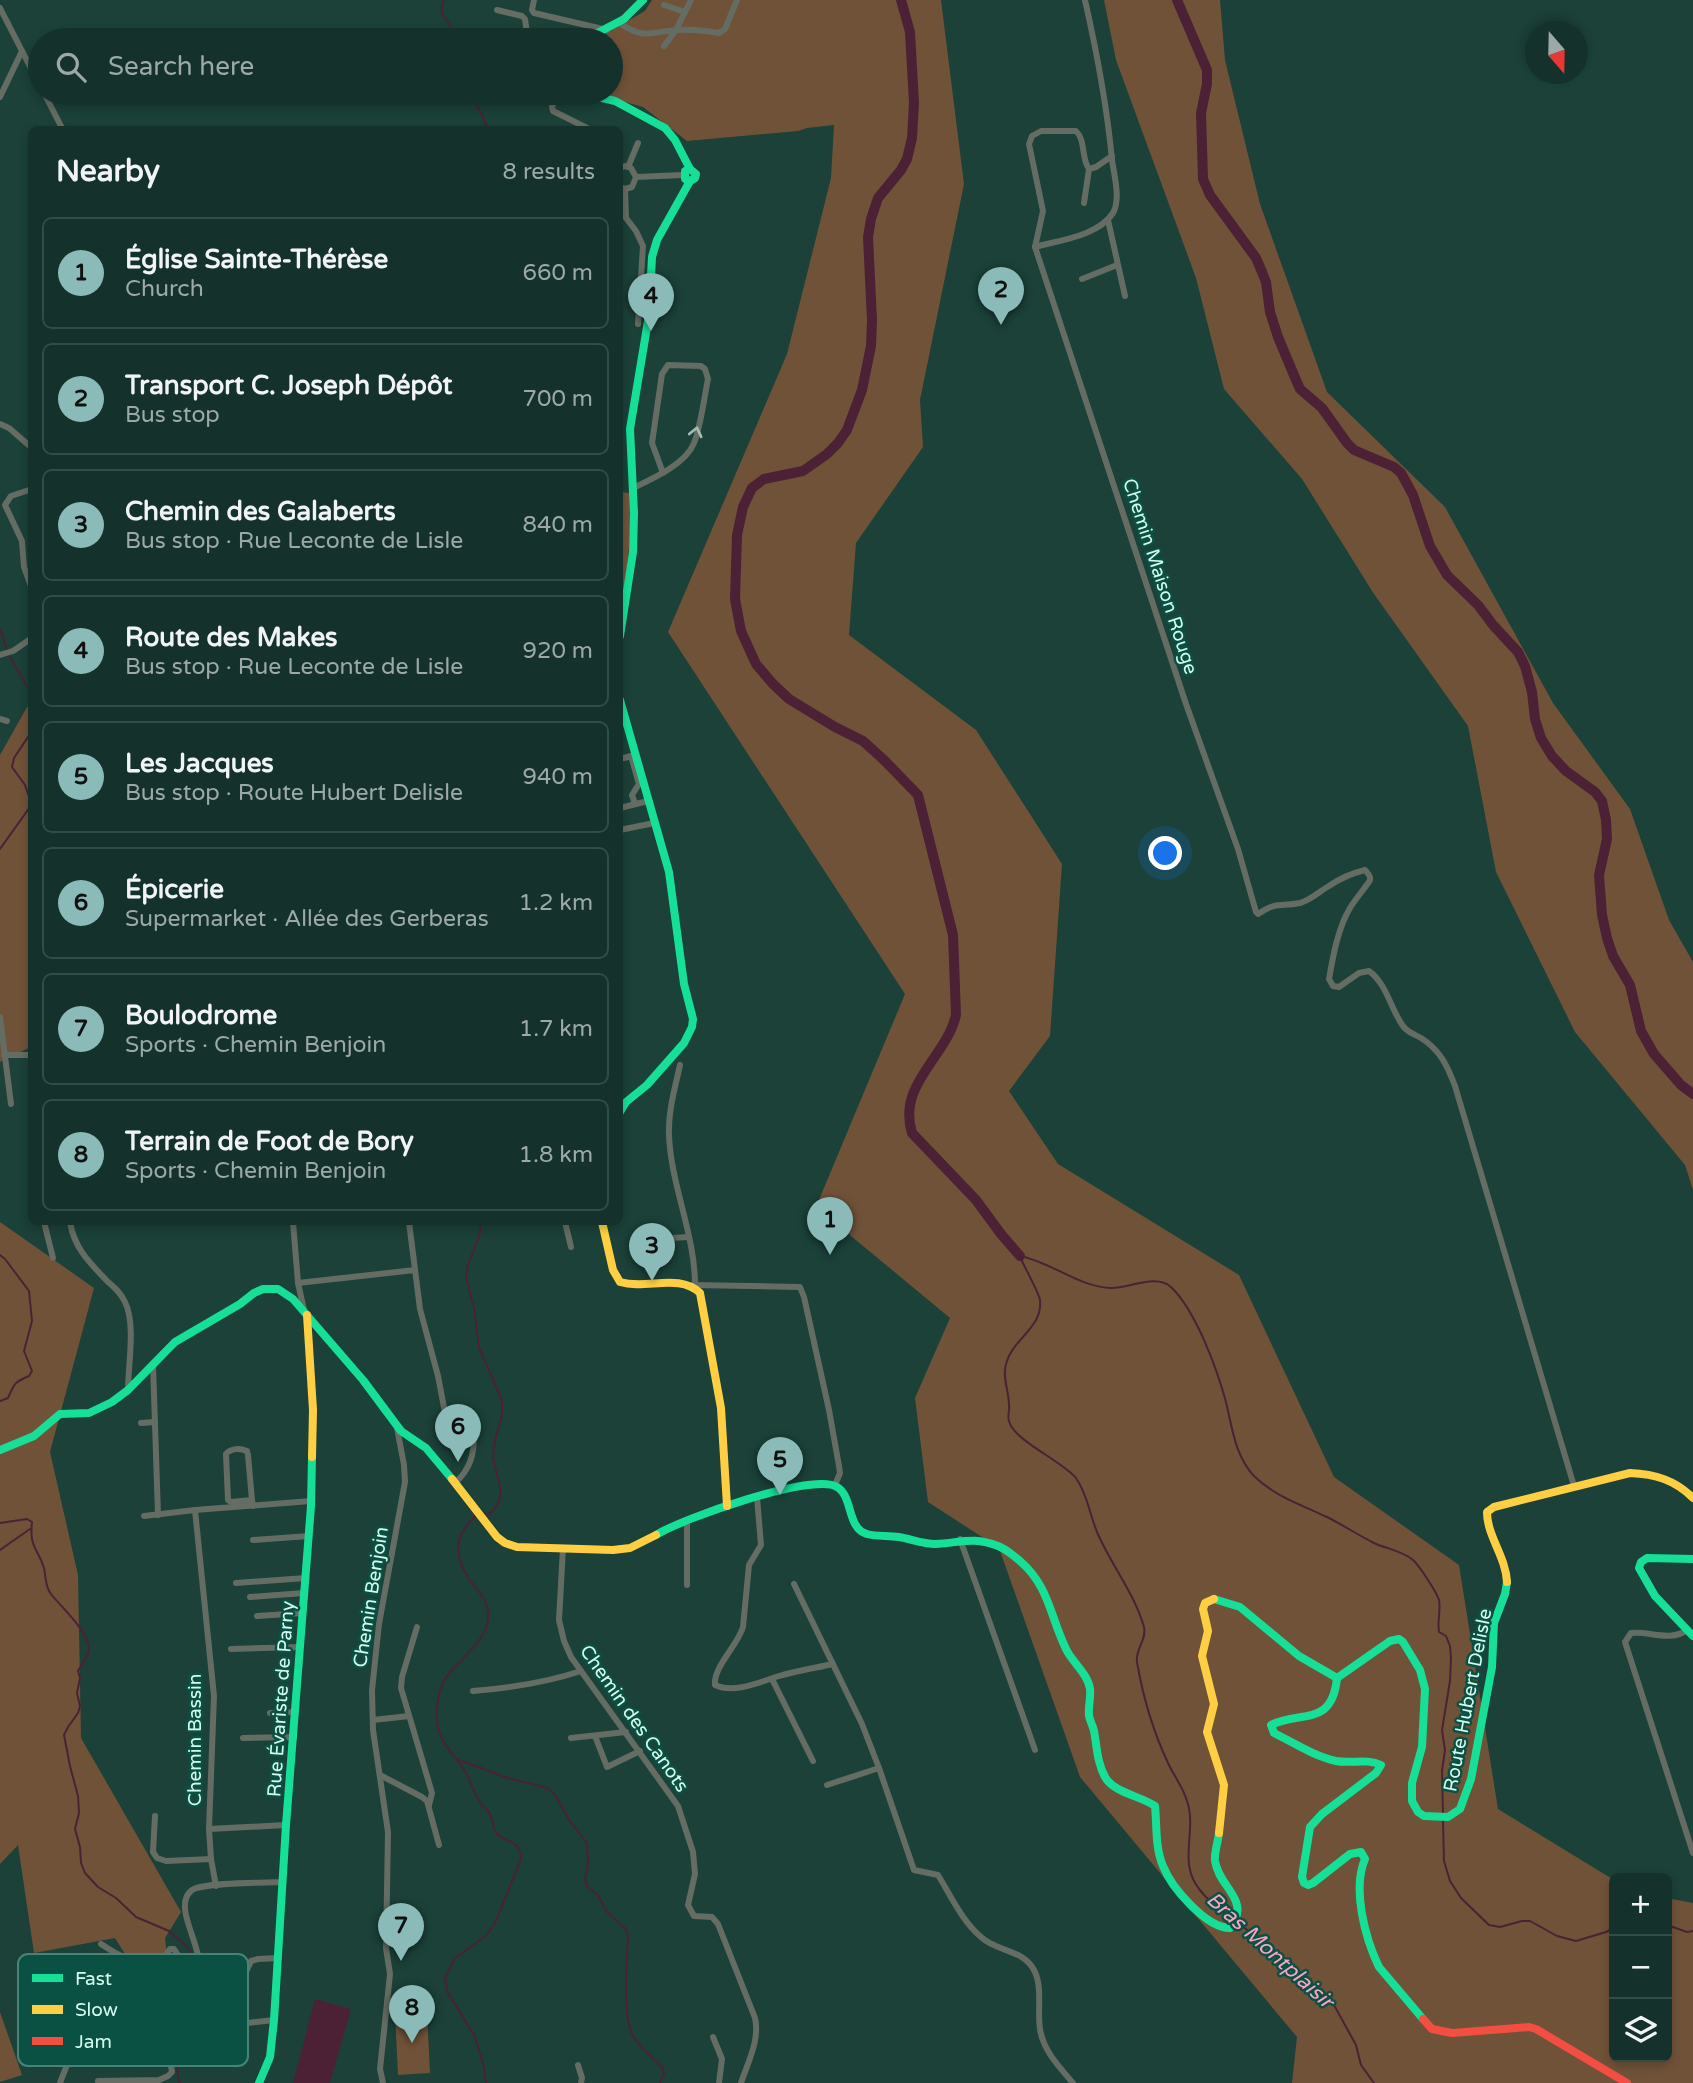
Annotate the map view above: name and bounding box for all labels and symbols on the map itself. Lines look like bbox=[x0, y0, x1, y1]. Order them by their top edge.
north arrow bbox=[1525, 21, 1588, 84]
pin: 2 bbox=[978, 267, 1024, 325]
pin: 4 bbox=[628, 273, 674, 331]
one-way arrow bbox=[688, 427, 703, 439]
street label: Chemin Maison Rouge bbox=[1118, 476, 1202, 677]
your location bbox=[1148, 836, 1182, 870]
pin: 1 bbox=[807, 1197, 853, 1255]
pin: 3 bbox=[629, 1223, 675, 1281]
pin: 6 bbox=[435, 1404, 481, 1462]
pin: 5 bbox=[757, 1437, 803, 1495]
street label: Chemin Benjoin bbox=[349, 1525, 393, 1669]
street label: Rue Évariste de Parny bbox=[263, 1600, 299, 1798]
street label: Route Hubert Delisle bbox=[1439, 1607, 1497, 1794]
street label: Chemin des Canots bbox=[575, 1641, 693, 1796]
street label: Chemin Bassin bbox=[184, 1674, 206, 1806]
water label: Bras Montplaisir bbox=[1201, 1887, 1340, 2016]
pin: 7 bbox=[378, 1903, 424, 1961]
legend bbox=[18, 1954, 248, 2066]
text: Fast bbox=[75, 1968, 112, 1990]
pin: 8 bbox=[389, 1985, 435, 2043]
text: Slow bbox=[75, 1999, 118, 2021]
text: Jam bbox=[75, 2031, 112, 2053]

